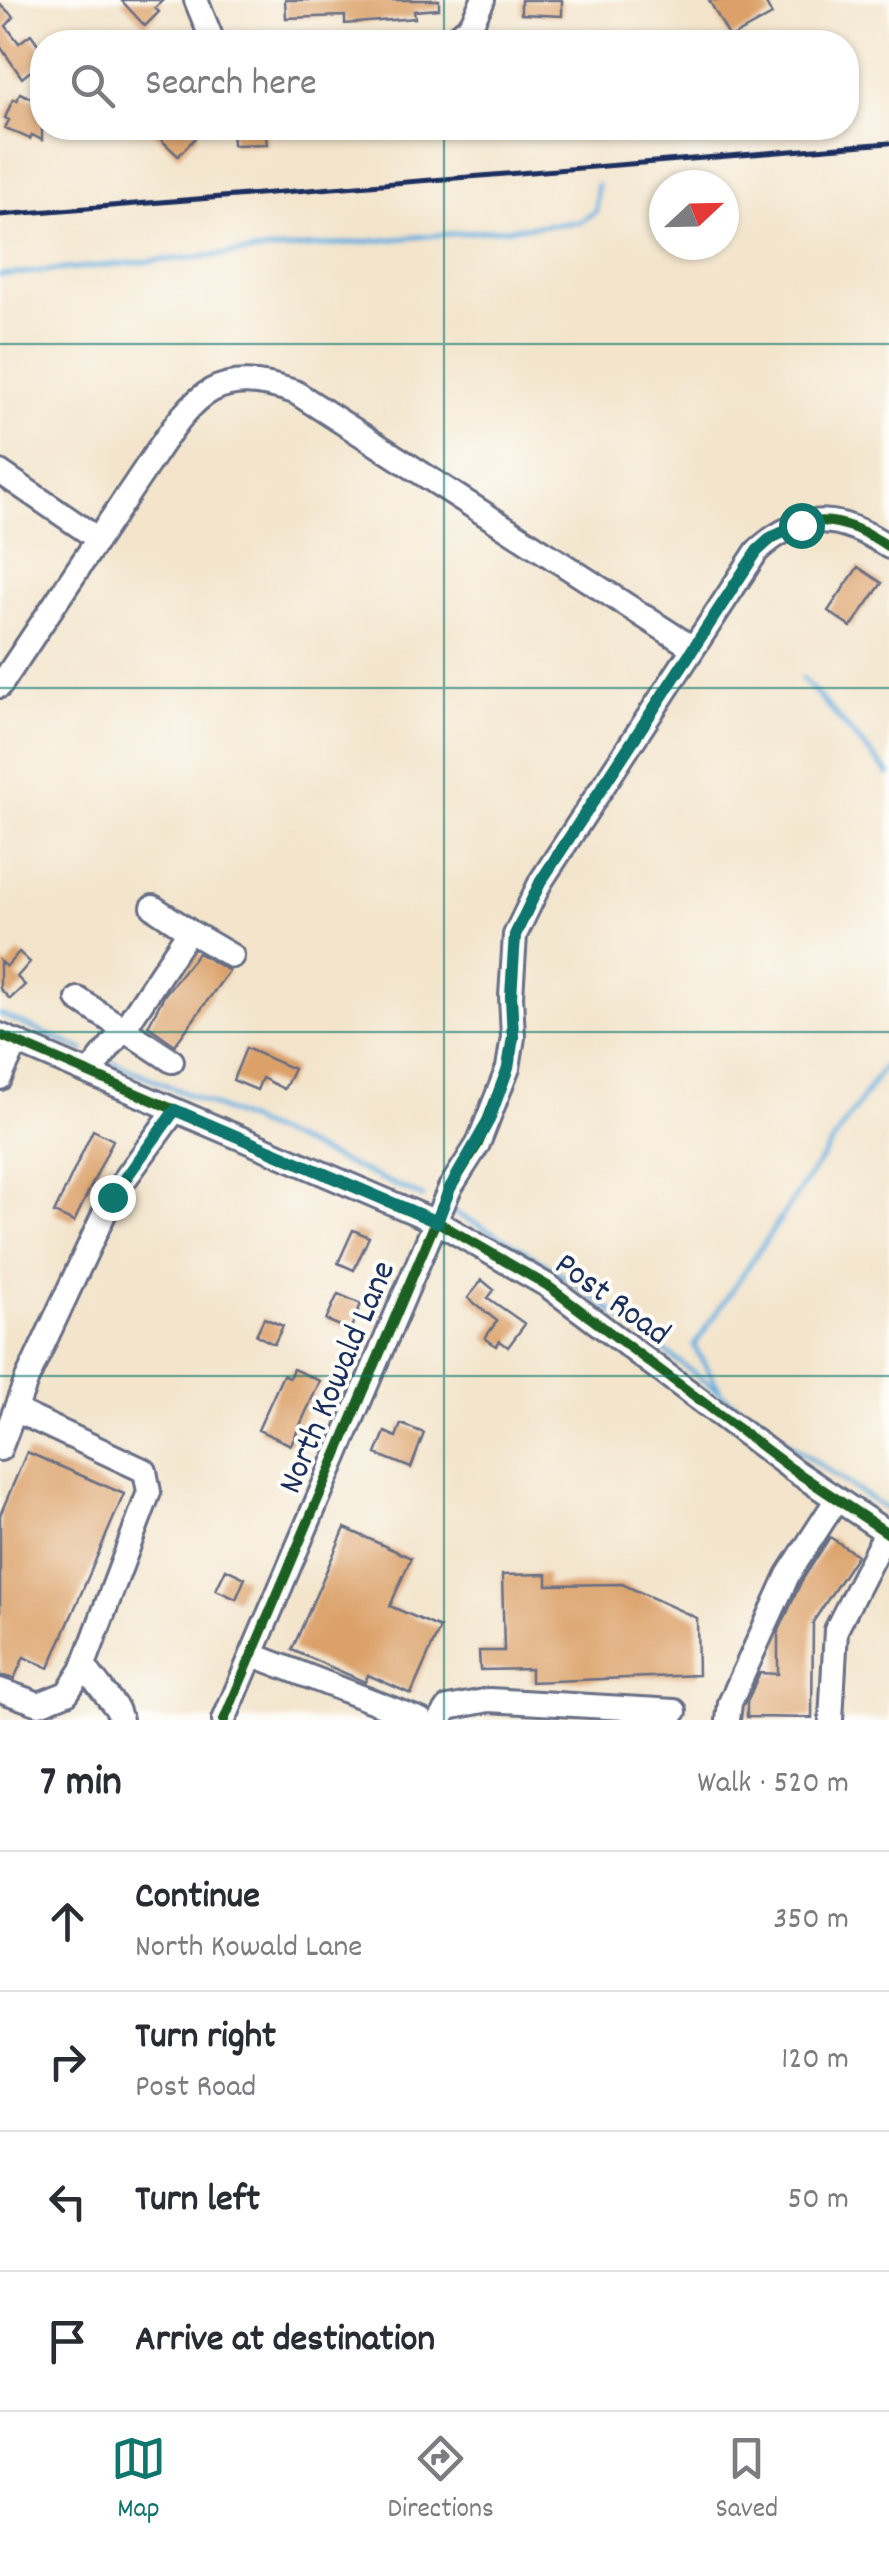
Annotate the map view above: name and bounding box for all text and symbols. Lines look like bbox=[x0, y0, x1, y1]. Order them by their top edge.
search box bbox=[30, 30, 859, 140]
icon: search bbox=[65, 58, 120, 113]
text: Search here bbox=[145, 58, 317, 113]
north arrow bbox=[649, 170, 739, 260]
route start bbox=[779, 503, 825, 549]
route end bbox=[90, 1175, 136, 1221]
street label: Post Road bbox=[543, 1242, 679, 1360]
street label: North Kowald Lane bbox=[267, 1254, 411, 1502]
text: 7 min bbox=[40, 1755, 122, 1815]
text: Walk · 520 m bbox=[697, 1762, 849, 1808]
text: Continue bbox=[135, 1871, 260, 1926]
icon: ahead bbox=[40, 1894, 95, 1949]
text: 350 m bbox=[773, 1898, 849, 1944]
text: North Kowald Lane bbox=[135, 1926, 362, 1972]
text: Turn right bbox=[135, 2011, 276, 2066]
icon: right bbox=[40, 2034, 95, 2089]
text: 120 m bbox=[781, 2038, 849, 2084]
text: Post Road bbox=[135, 2066, 256, 2112]
icon: left bbox=[40, 2174, 95, 2229]
text: Turn left bbox=[135, 2174, 260, 2229]
text: 50 m bbox=[787, 2178, 849, 2224]
icon: arrive bbox=[40, 2314, 95, 2369]
text: Arrive at destination bbox=[135, 2314, 435, 2369]
tab: Map bbox=[111, 2431, 166, 2531]
tab: Directions bbox=[388, 2431, 494, 2531]
tab: Saved bbox=[716, 2431, 778, 2531]

